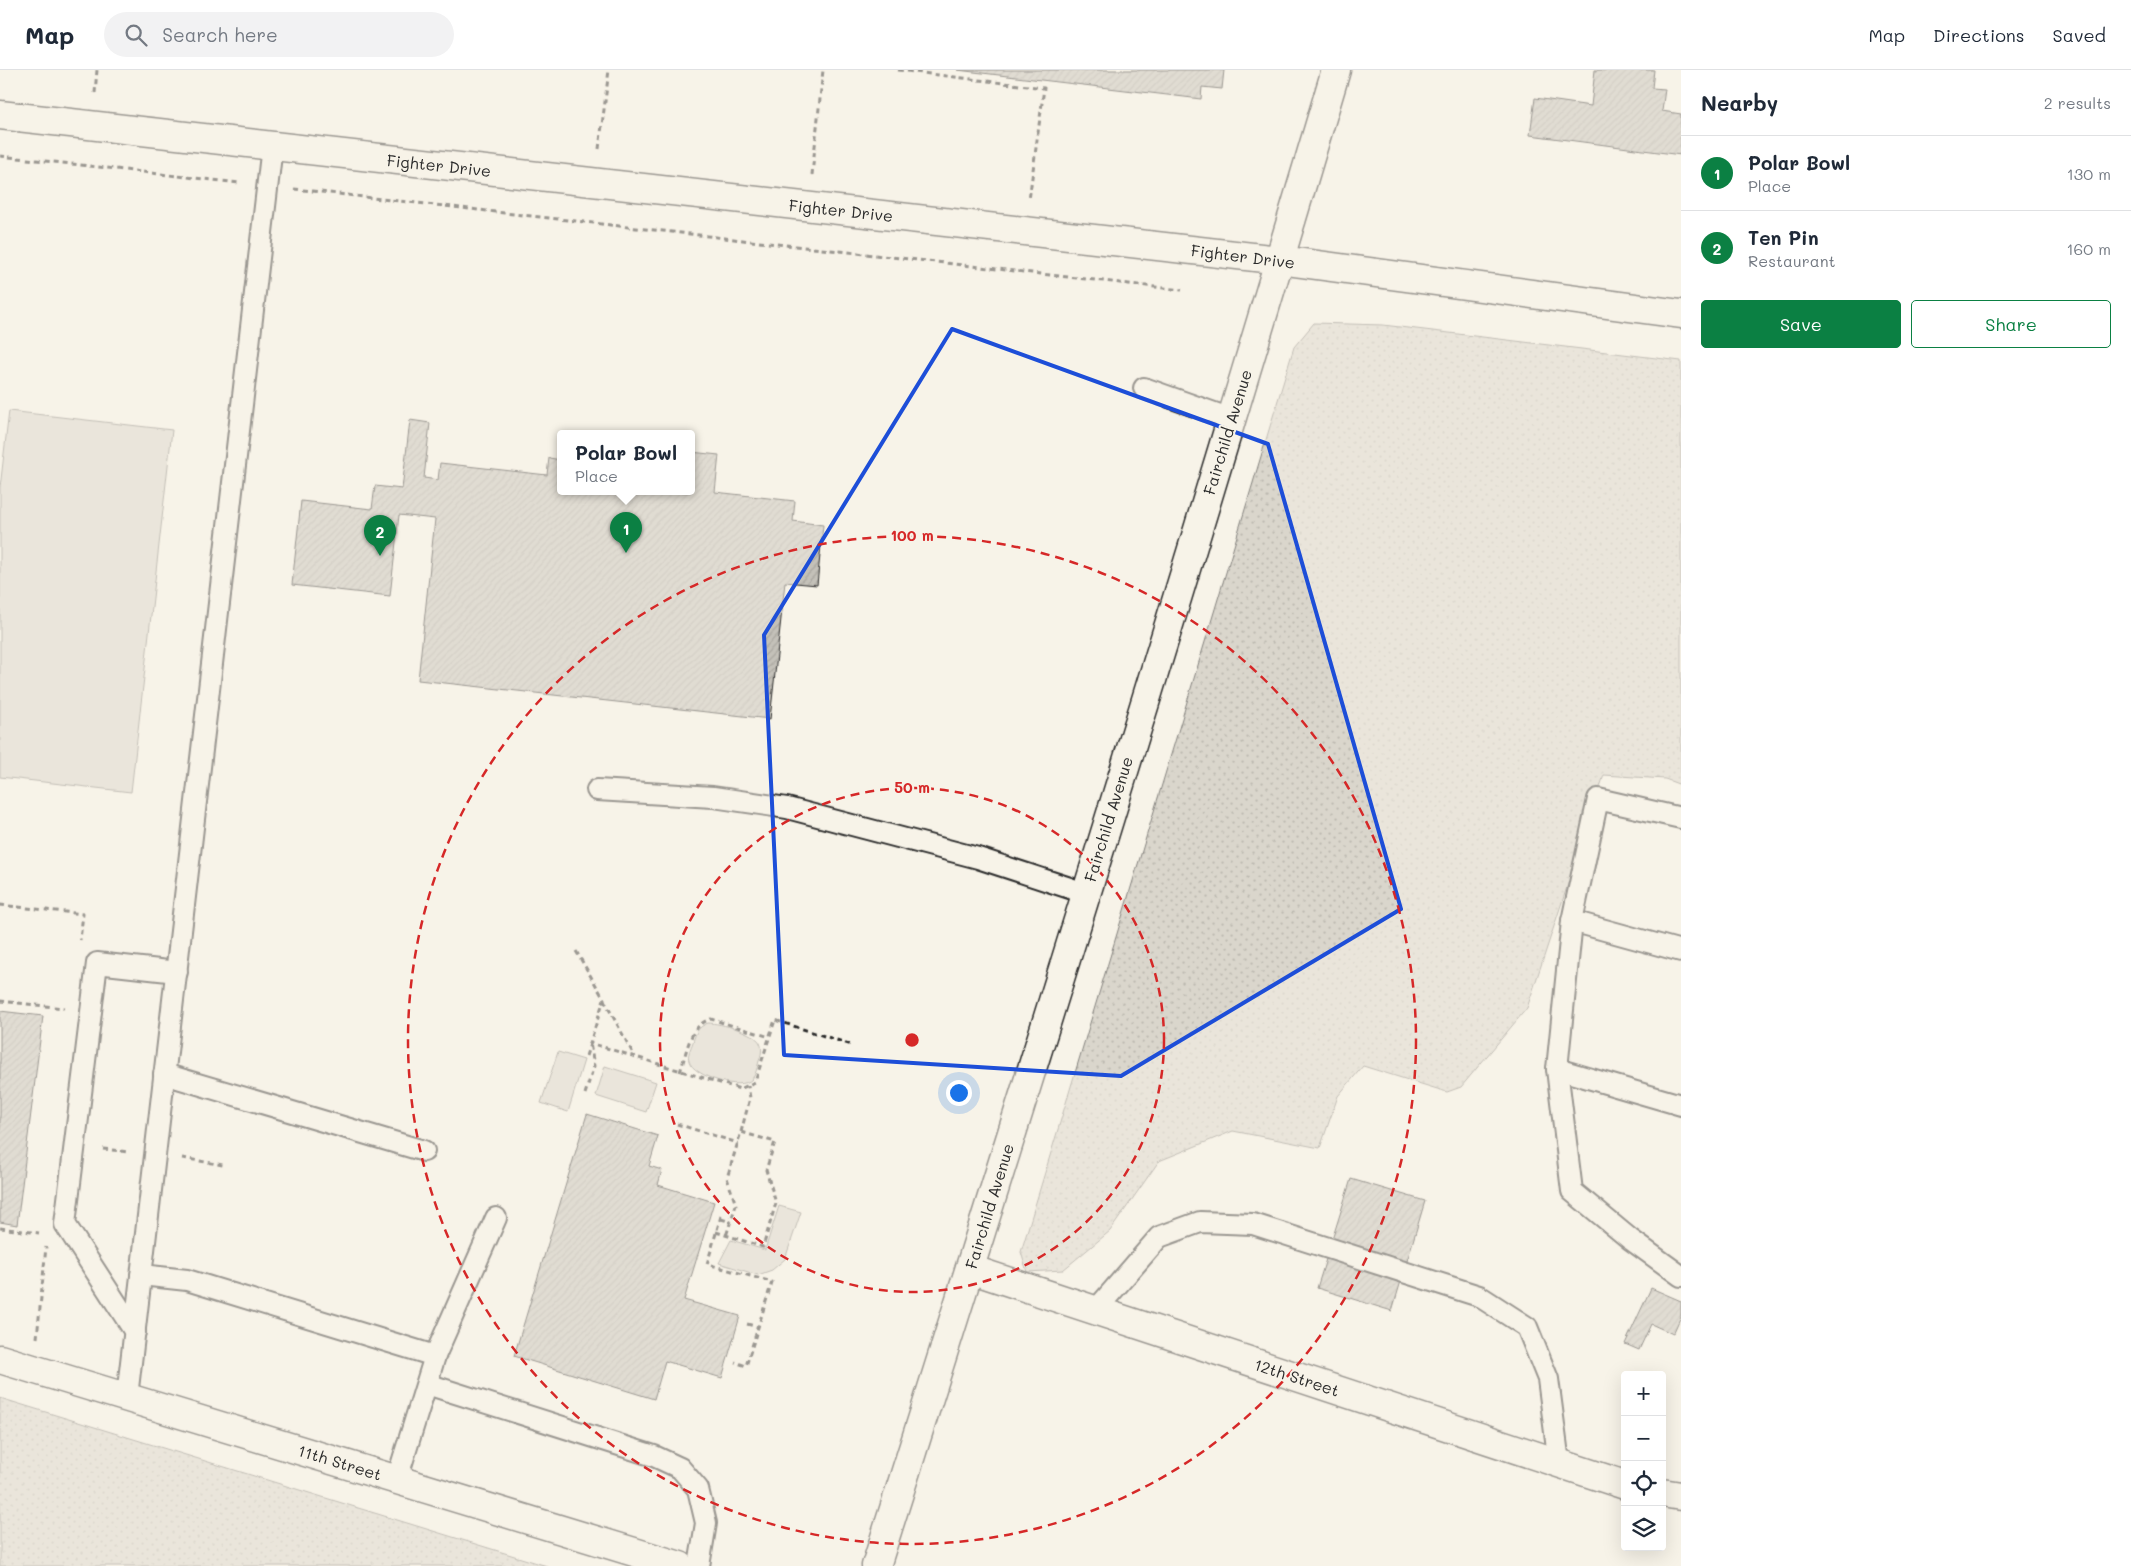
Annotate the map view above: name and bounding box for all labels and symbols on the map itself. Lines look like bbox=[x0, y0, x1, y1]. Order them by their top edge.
street label: Fighter Drive bbox=[386, 149, 492, 181]
street label: Fighter Drive bbox=[788, 194, 894, 226]
street label: Fighter Drive bbox=[1190, 239, 1296, 273]
street label: Fairchild Avenue bbox=[1198, 367, 1256, 497]
pin: 1 bbox=[610, 512, 642, 553]
pin: 2 bbox=[364, 515, 396, 556]
text: 100 m bbox=[890, 525, 934, 545]
street label: Fairchild Avenue bbox=[1079, 754, 1137, 884]
text: 50 m bbox=[894, 777, 930, 797]
centre of rings bbox=[903, 1031, 921, 1049]
your location bbox=[946, 1080, 972, 1106]
street label: Fairchild Avenue bbox=[960, 1141, 1018, 1271]
street label: 12th Street bbox=[1252, 1353, 1342, 1401]
street label: 11th Street bbox=[296, 1439, 384, 1485]

